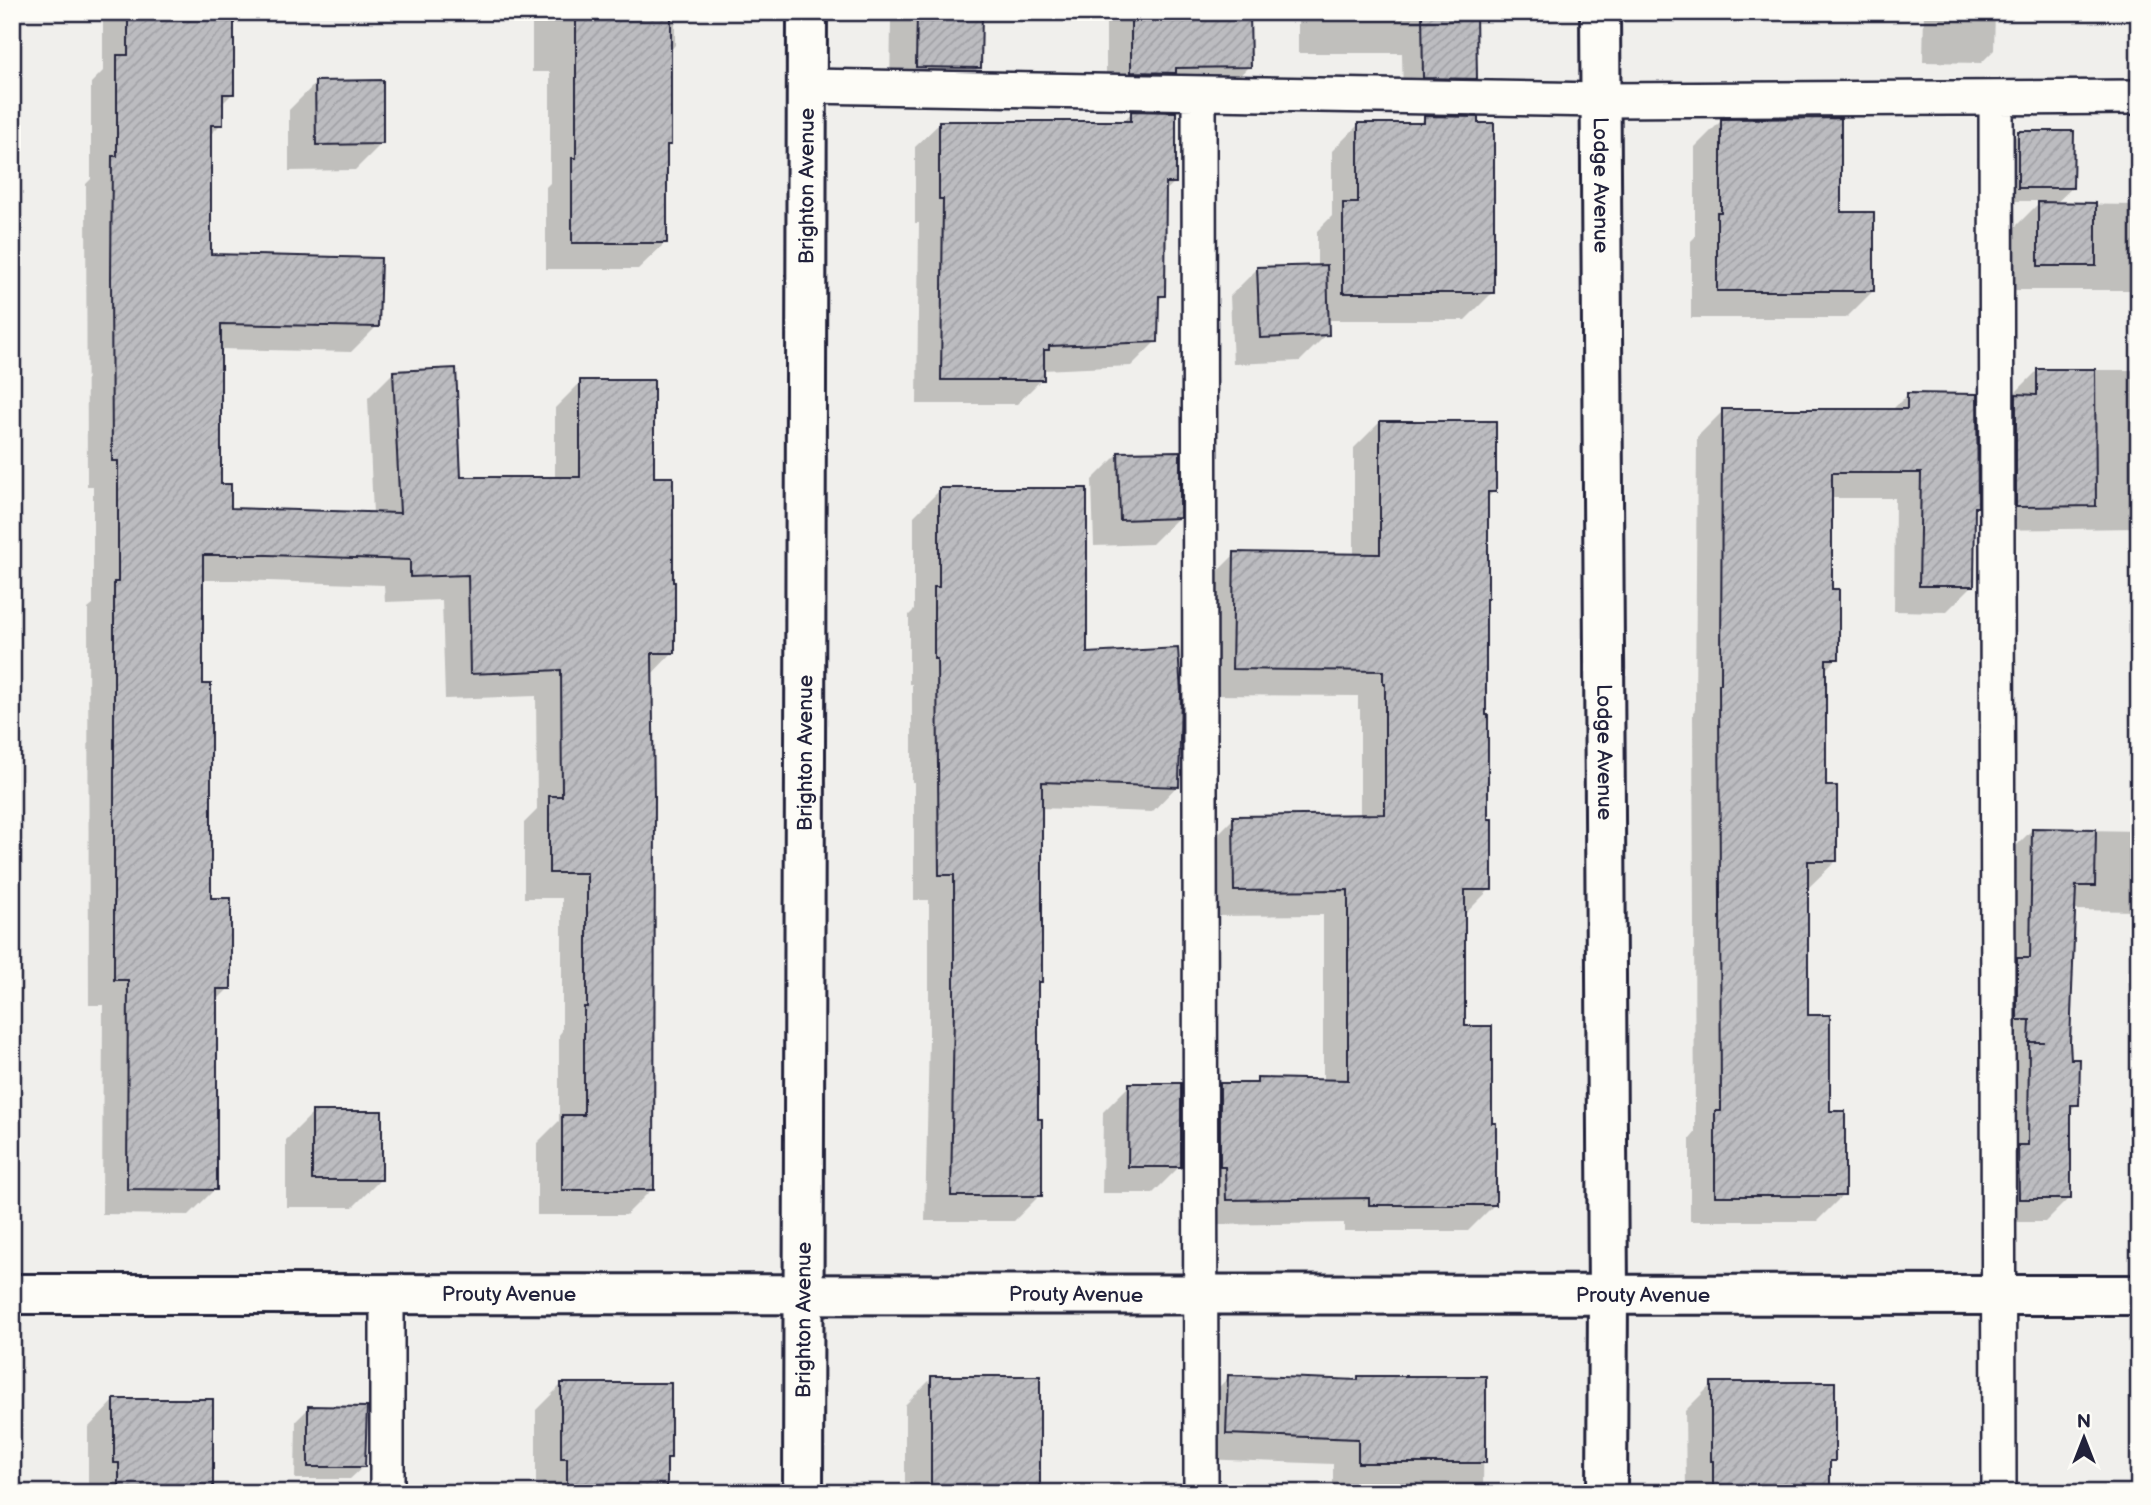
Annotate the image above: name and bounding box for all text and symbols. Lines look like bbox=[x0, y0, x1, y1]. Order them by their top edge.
street label: Brighton Avenue bbox=[794, 108, 820, 264]
street label: Lodge Avenue bbox=[1588, 117, 1614, 253]
street label: Brighton Avenue bbox=[793, 675, 818, 831]
street label: Lodge Avenue bbox=[1591, 684, 1617, 820]
street label: Brighton Avenue bbox=[791, 1242, 817, 1398]
street label: Prouty Avenue bbox=[442, 1282, 576, 1307]
street label: Prouty Avenue bbox=[1009, 1282, 1143, 1308]
street label: Prouty Avenue bbox=[1576, 1283, 1710, 1308]
north arrow bbox=[2050, 1404, 2120, 1474]
text: N bbox=[2077, 1411, 2091, 1434]

